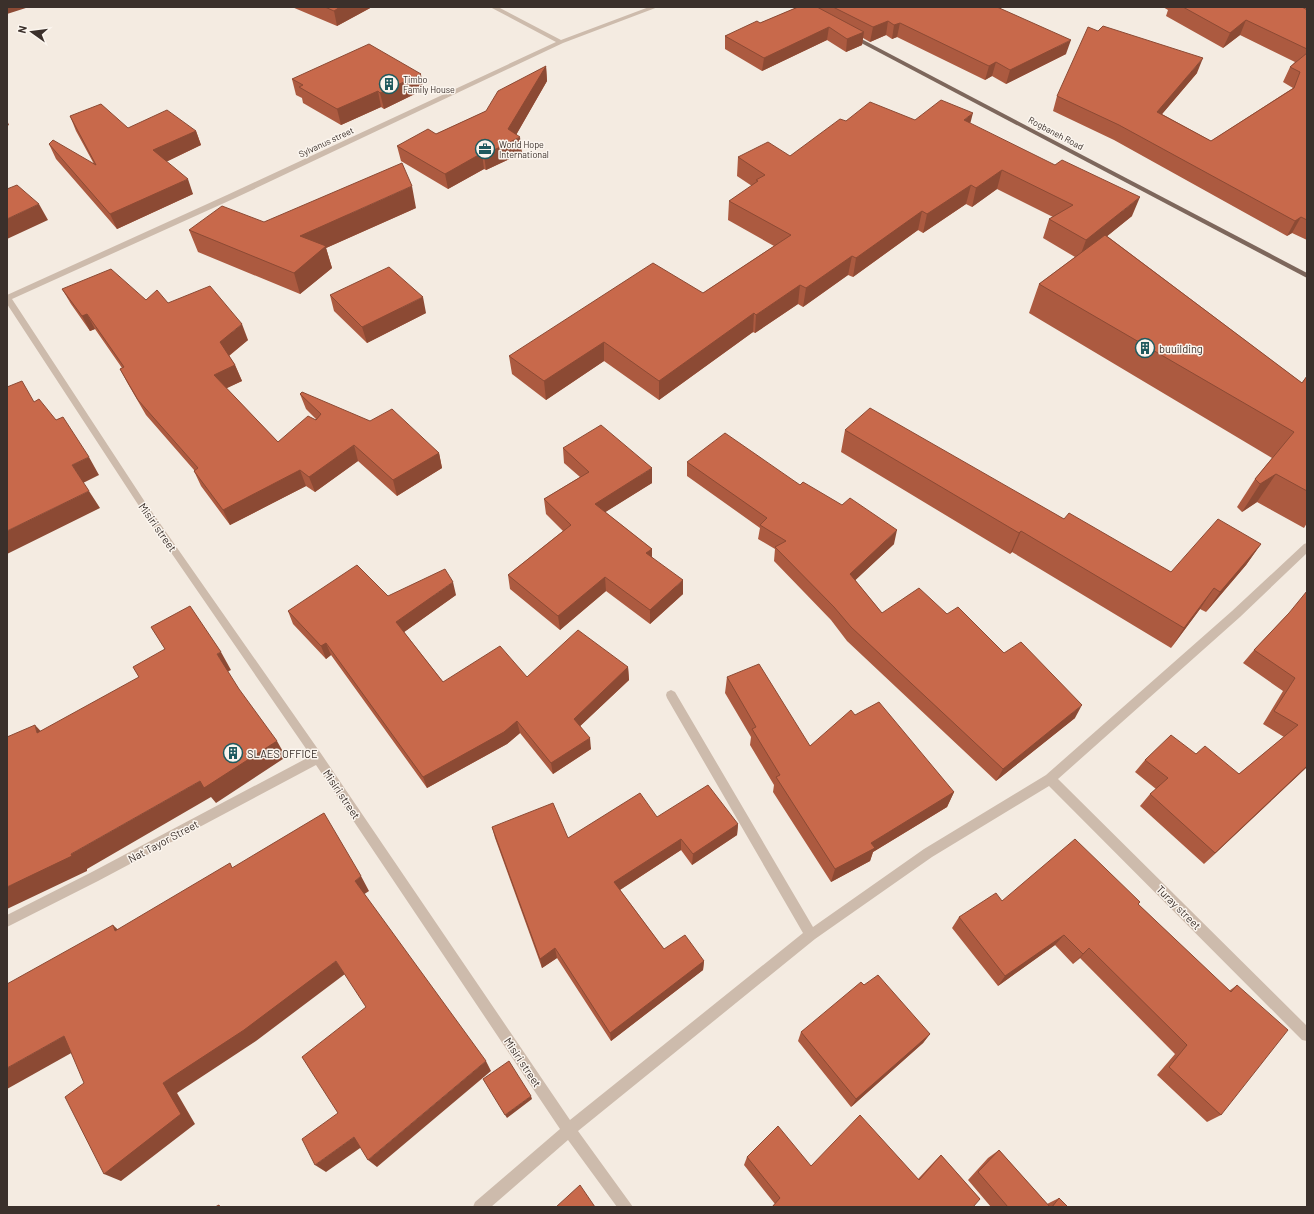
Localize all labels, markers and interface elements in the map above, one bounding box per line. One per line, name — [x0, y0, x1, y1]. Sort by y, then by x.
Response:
north arrow — [12, 12, 52, 52]
text: N — [15, 24, 29, 35]
building icon: Timbo Family House — [378, 73, 400, 95]
place label: Timbo Family House — [403, 74, 455, 95]
street label: Rogbaneh Road — [1027, 114, 1086, 152]
street label: Sylvanus street — [297, 124, 355, 160]
office icon: World Hope International — [474, 138, 496, 160]
place label: World Hope International — [499, 139, 549, 160]
building icon: buuilding — [1134, 337, 1156, 359]
place label: buuilding — [1159, 342, 1203, 355]
street label: Misiri street — [136, 500, 180, 554]
building icon: SLAES OFFICE — [222, 742, 244, 764]
place label: SLAES OFFICE — [247, 747, 318, 760]
street label: Misiri street — [321, 767, 363, 821]
street label: Nat Tayor Street — [126, 817, 200, 865]
street label: Turay street — [1154, 882, 1204, 932]
street label: Misiri street — [502, 1035, 544, 1089]

